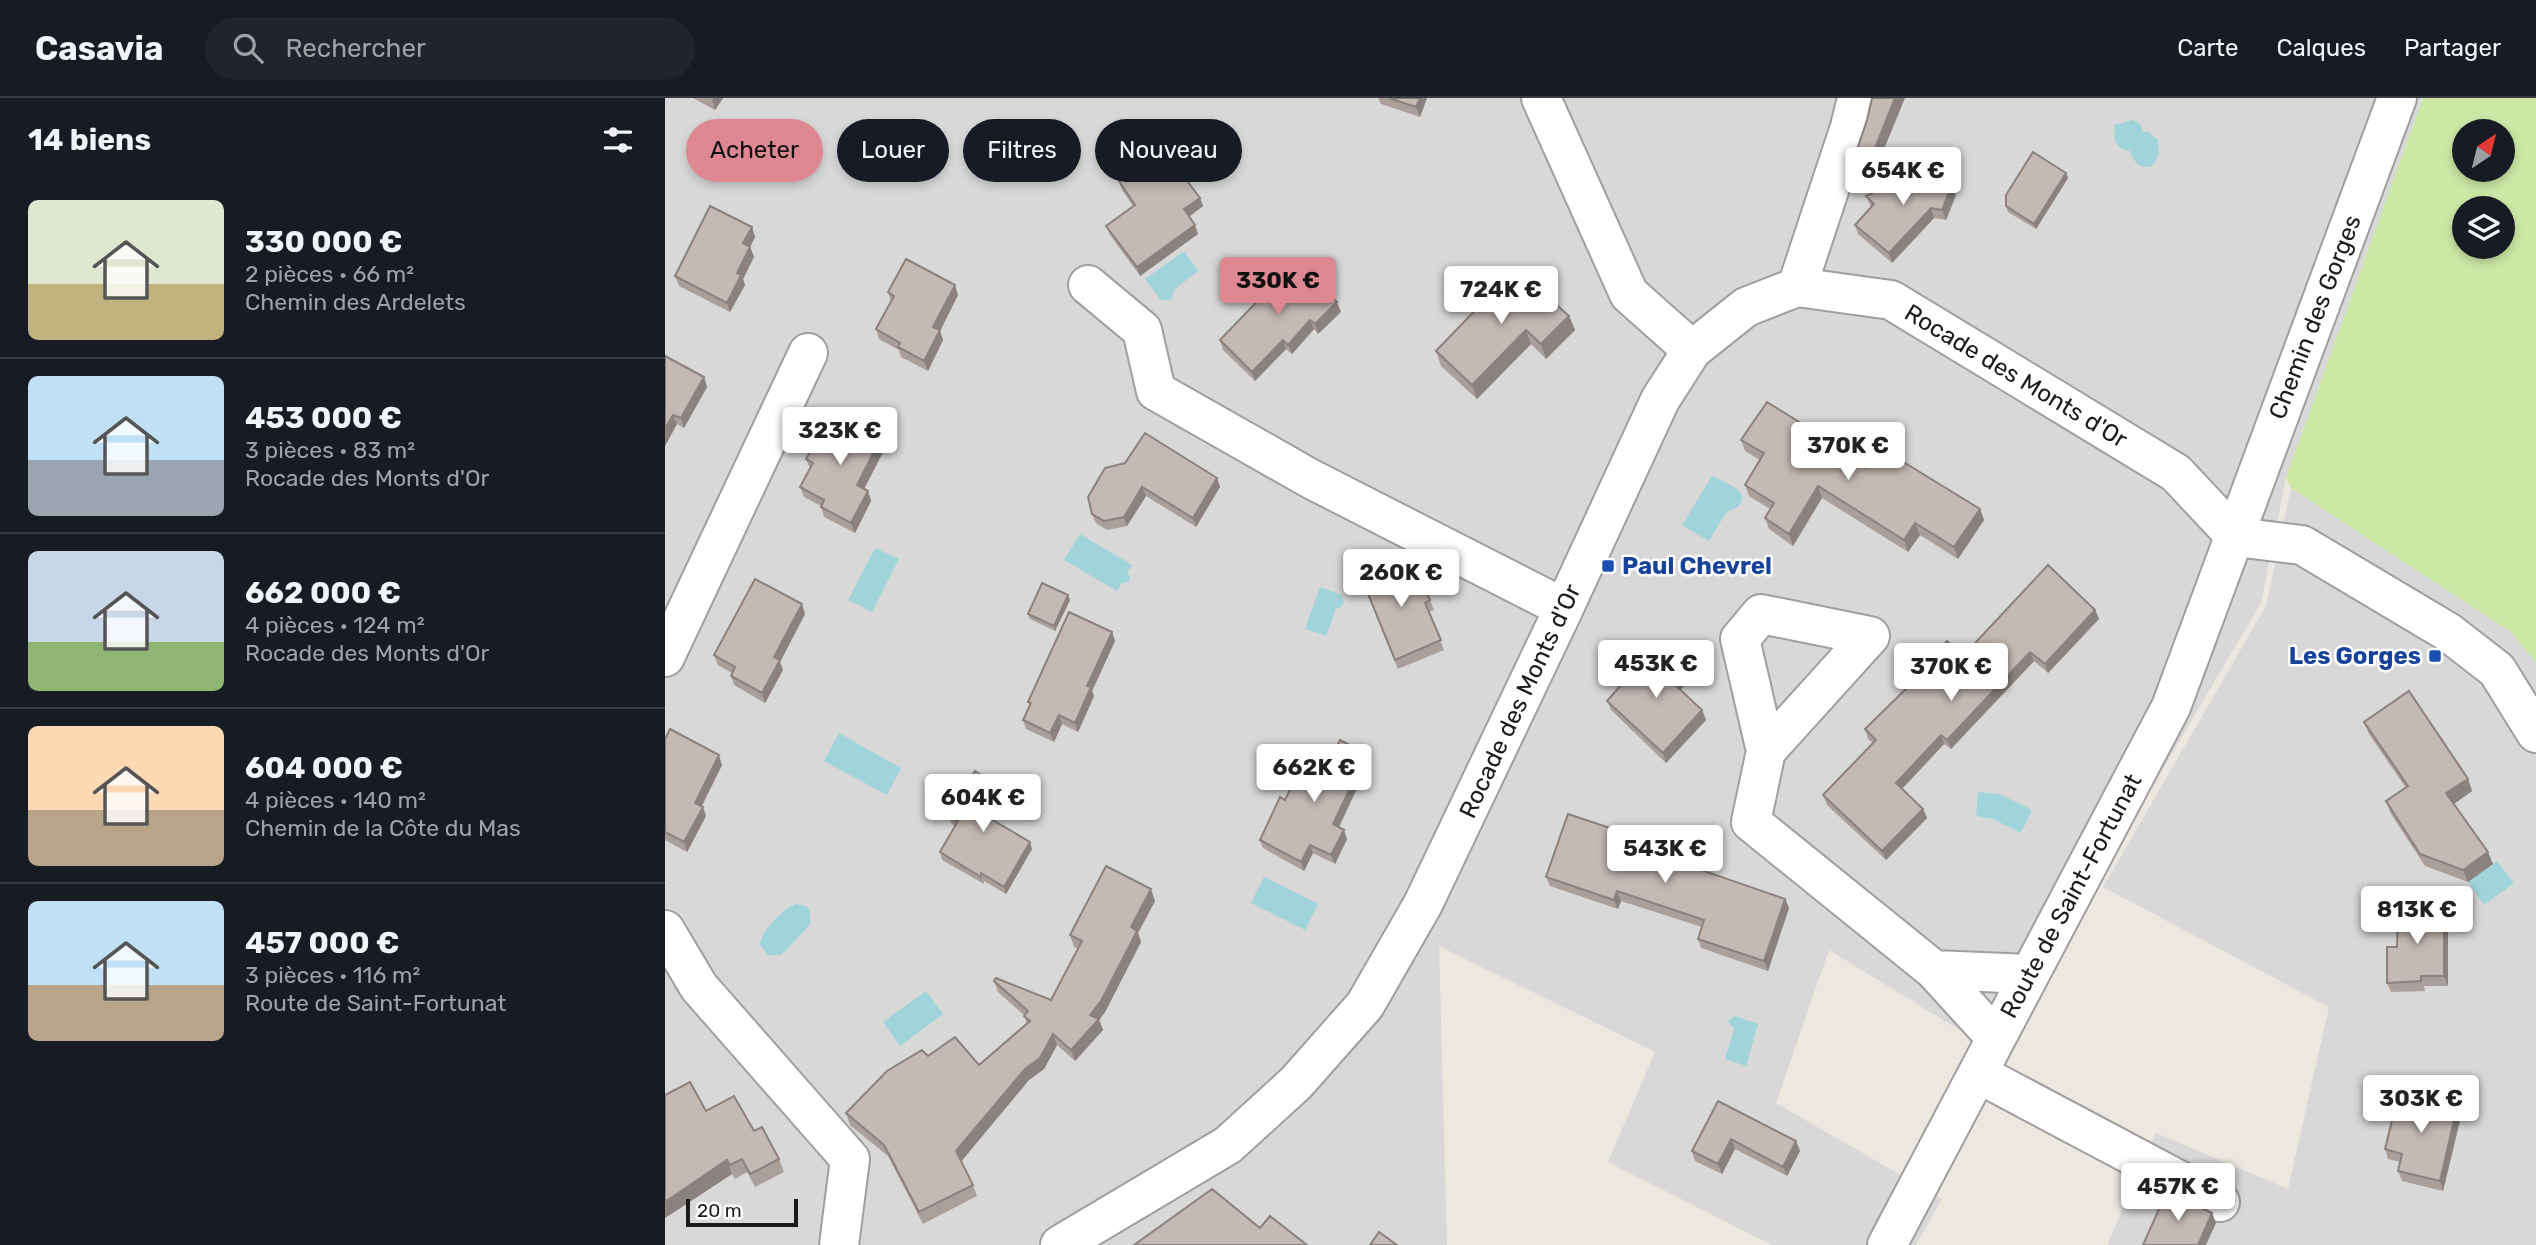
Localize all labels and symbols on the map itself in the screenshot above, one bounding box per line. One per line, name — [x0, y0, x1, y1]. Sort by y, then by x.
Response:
north arrow — [2452, 119, 2515, 182]
pin: 654K € — [1846, 148, 1960, 207]
street label: Chemin des Gorges — [2263, 211, 2367, 423]
pin: 330K € — [1221, 258, 1335, 317]
pin: 724K € — [1444, 266, 1558, 326]
street label: Rocade des Monts d'Or — [1900, 298, 2132, 454]
pin: 323K € — [783, 408, 897, 467]
pin: 370K € — [1791, 422, 1905, 482]
pin: 260K € — [1344, 550, 1458, 609]
place label: Paul Chevrel — [1622, 552, 1772, 580]
marker: Paul Chevrel — [1600, 558, 1616, 574]
street label: Rocade des Monts d'Or — [1453, 580, 1587, 822]
pin: 453K € — [1599, 640, 1713, 700]
place label: Les Gorges — [2289, 642, 2421, 670]
pin: 370K € — [1894, 644, 2008, 703]
marker: Les Gorges — [2427, 648, 2443, 664]
pin: 662K € — [1257, 744, 1371, 804]
street label: Route de Saint-Fortunat — [1995, 769, 2147, 1023]
pin: 604K € — [926, 774, 1040, 834]
pin: 543K € — [1608, 826, 1722, 885]
pin: 813K € — [2360, 886, 2474, 946]
pin: 303K € — [2364, 1076, 2478, 1135]
pin: 457K € — [2121, 1164, 2235, 1223]
scale bar — [686, 1196, 798, 1228]

